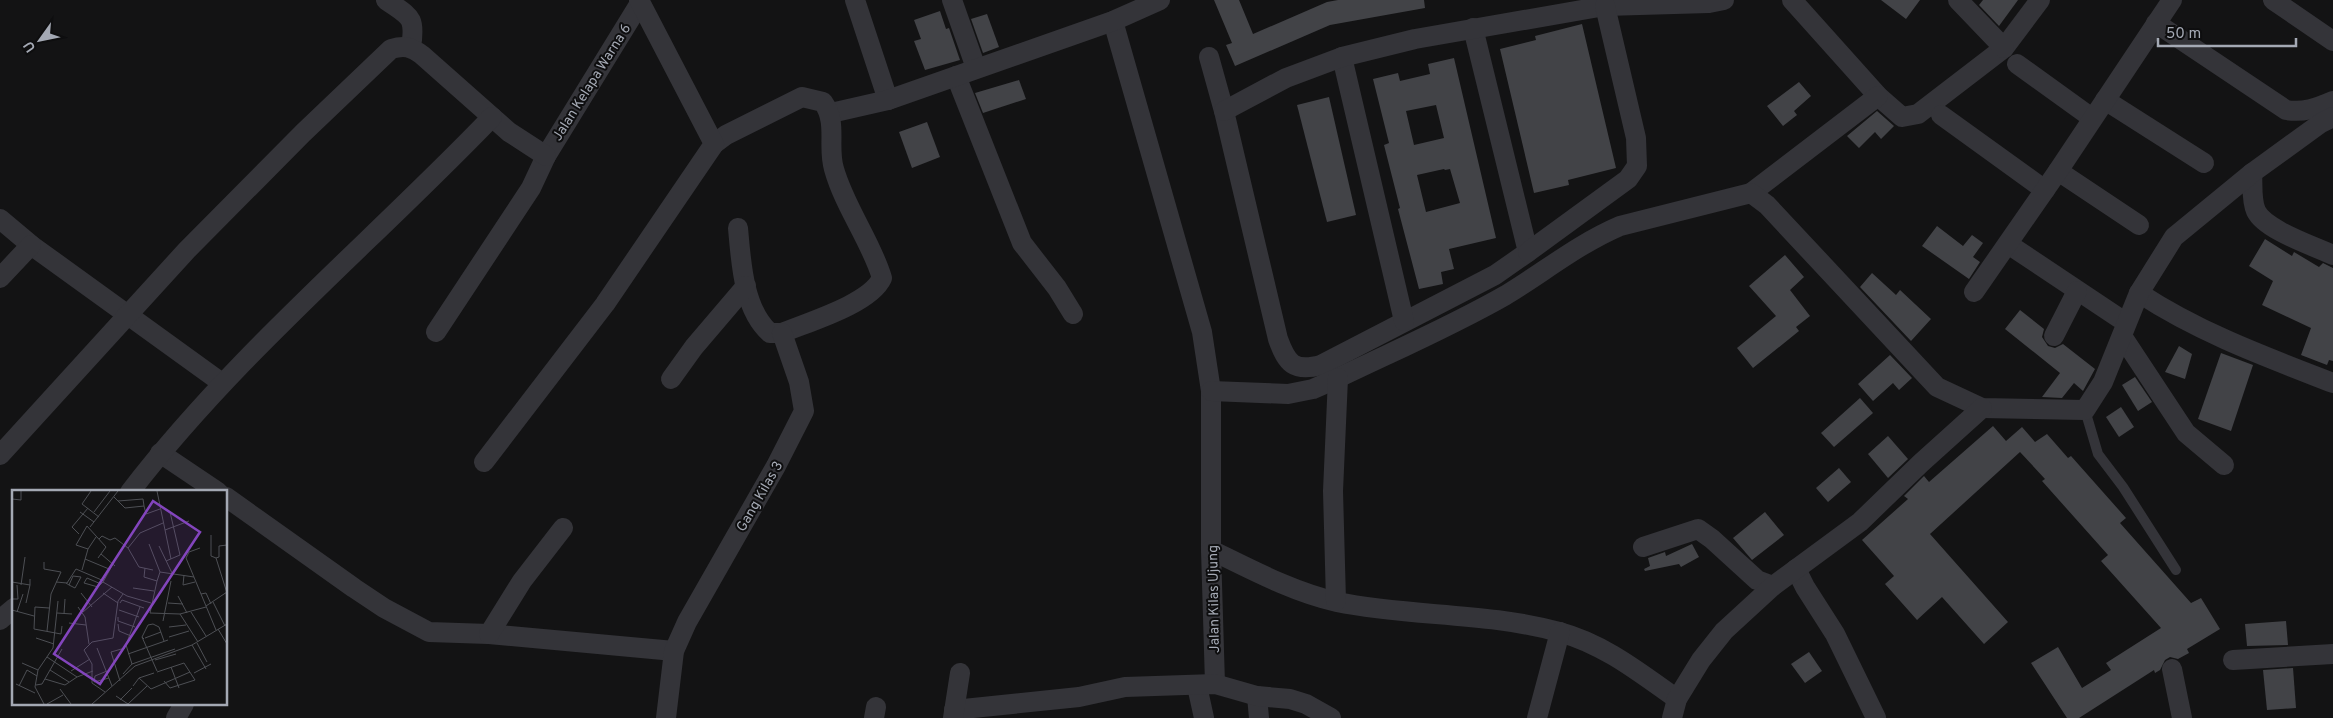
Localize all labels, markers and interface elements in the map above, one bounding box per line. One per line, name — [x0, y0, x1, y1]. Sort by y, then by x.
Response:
north arrow — [15, 15, 65, 65]
scale bar — [2158, 15, 2296, 47]
street label: Jalan Kelapa Warna 6 — [549, 21, 635, 144]
text: 50 m — [2166, 25, 2201, 44]
text: U — [21, 37, 40, 55]
street label: Gang Kilas 3 — [733, 458, 787, 535]
inset map — [12, 490, 228, 706]
street label: Jalan Kilas Ujung — [1205, 545, 1224, 653]

